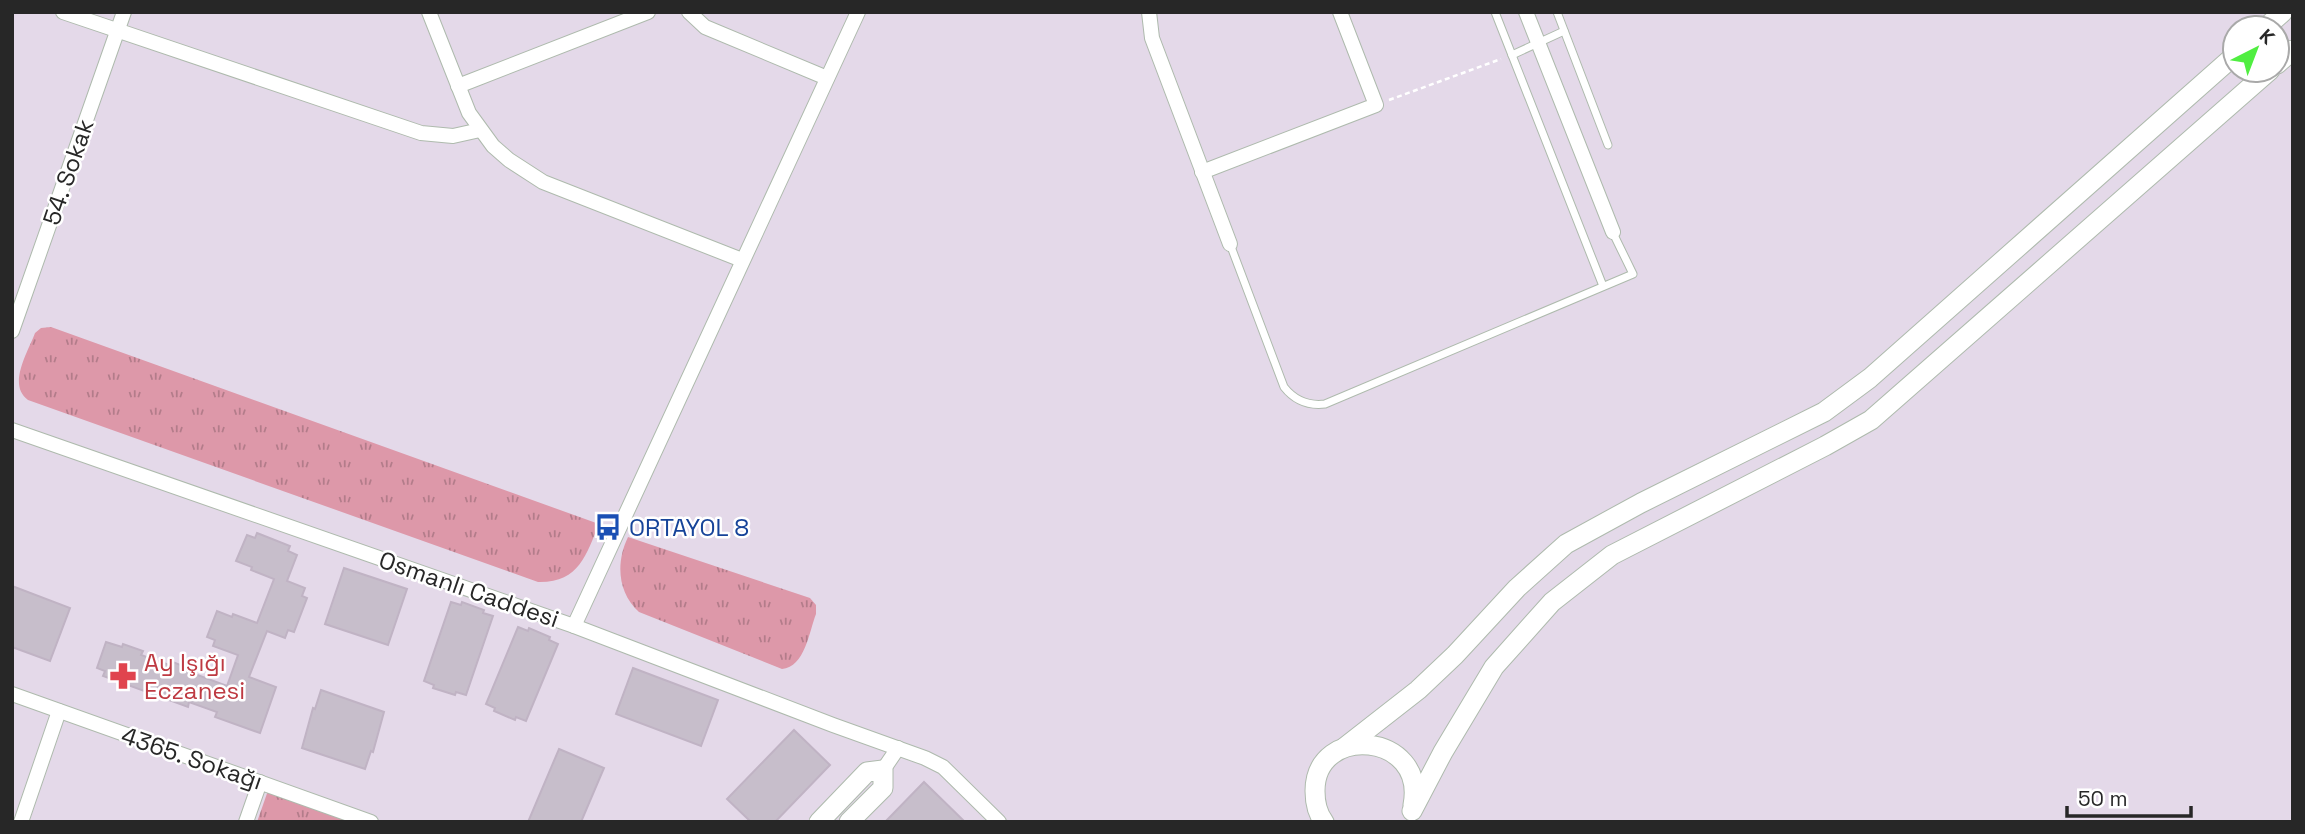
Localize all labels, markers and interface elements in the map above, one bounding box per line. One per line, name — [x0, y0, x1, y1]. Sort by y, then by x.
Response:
north arrow — [2221, 14, 2291, 84]
text: K — [2254, 23, 2280, 50]
street label: 54. Sokak — [35, 115, 101, 229]
bus stop icon: ORTAYOL 8 — [593, 512, 623, 542]
place label: ORTAYOL 8 — [629, 512, 749, 543]
street label: Osmanlı Caddesi — [375, 544, 563, 634]
place label: Ay Işığı Eczanesi — [144, 647, 245, 706]
pharmacy icon: Ay Işığı Eczanesi — [108, 661, 138, 691]
street label: 4365. Sokağı — [117, 719, 267, 797]
scale bar — [2067, 774, 2191, 818]
text: 50 m — [2078, 785, 2128, 812]

